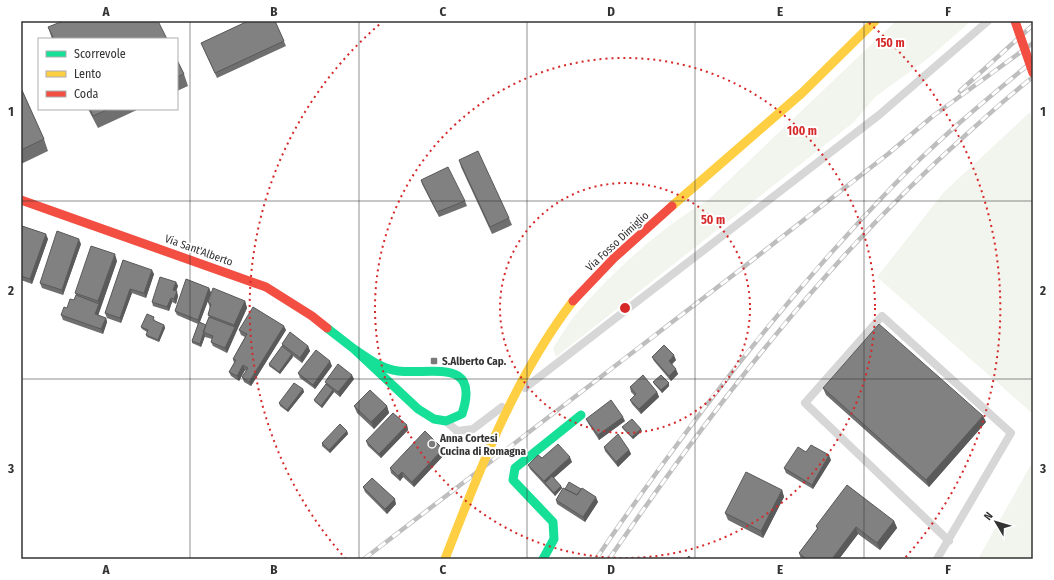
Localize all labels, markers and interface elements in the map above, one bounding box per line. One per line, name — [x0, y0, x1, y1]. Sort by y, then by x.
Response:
text: A — [101, 4, 110, 19]
text: B — [270, 4, 278, 19]
text: C — [440, 4, 447, 19]
text: D — [607, 4, 615, 19]
text: E — [777, 4, 783, 19]
text: F — [945, 4, 951, 19]
text: 150 m — [875, 36, 905, 50]
legend — [38, 38, 178, 110]
text: Scorrevole — [74, 47, 126, 61]
text: Lento — [74, 67, 101, 81]
text: Coda — [74, 87, 99, 101]
text: 1 — [8, 104, 14, 119]
text: 1 — [1040, 104, 1046, 119]
text: 100 m — [787, 124, 817, 138]
street label: Via Fosso Dimiglio — [583, 209, 652, 274]
text: 50 m — [701, 213, 725, 227]
street label: Via Sant'Alberto — [163, 232, 235, 269]
text: 2 — [7, 283, 14, 298]
text: 2 — [1039, 283, 1046, 298]
centre of rings — [618, 301, 632, 315]
place label: S.Alberto Cap. — [442, 355, 507, 368]
marker: S.Alberto Cap. — [429, 356, 439, 366]
place label: Anna Cortesi Cucina di Romagna — [439, 432, 526, 458]
marker: Anna Cortesi Cucina di Romagna — [427, 439, 437, 449]
text: 3 — [7, 461, 14, 476]
text: 3 — [1039, 461, 1046, 476]
north arrow — [976, 502, 1016, 542]
text: N — [981, 510, 996, 523]
text: A — [101, 562, 110, 577]
text: B — [270, 562, 278, 577]
text: C — [440, 562, 447, 577]
text: D — [607, 562, 615, 577]
text: E — [777, 562, 783, 577]
text: F — [945, 562, 951, 577]

